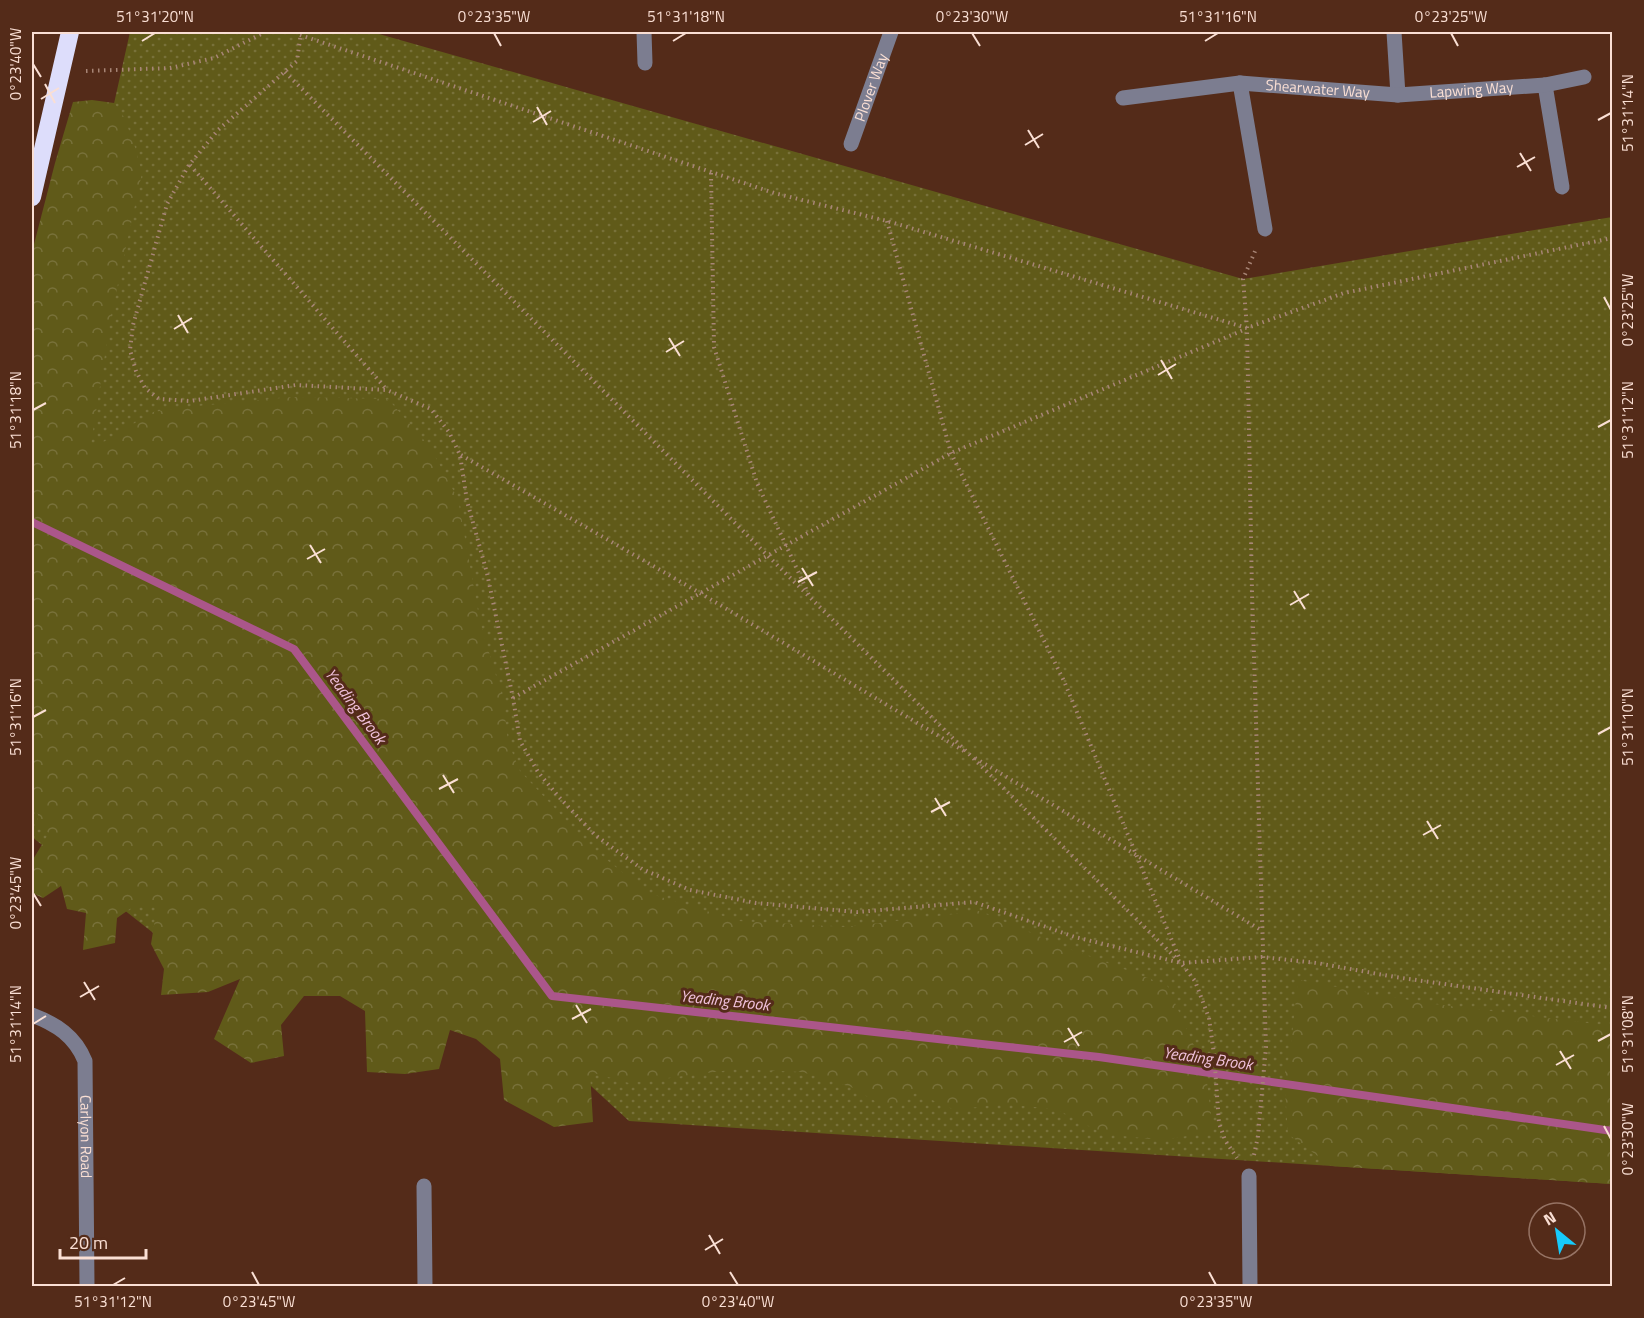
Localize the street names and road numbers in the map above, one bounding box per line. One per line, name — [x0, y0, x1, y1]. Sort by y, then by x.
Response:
street label: Plover Way — [848, 50, 894, 125]
street label: Shearwater Way — [1265, 73, 1371, 104]
street label: Lapwing Way — [1429, 75, 1514, 104]
street label: Carlyon Road — [74, 1095, 98, 1178]

